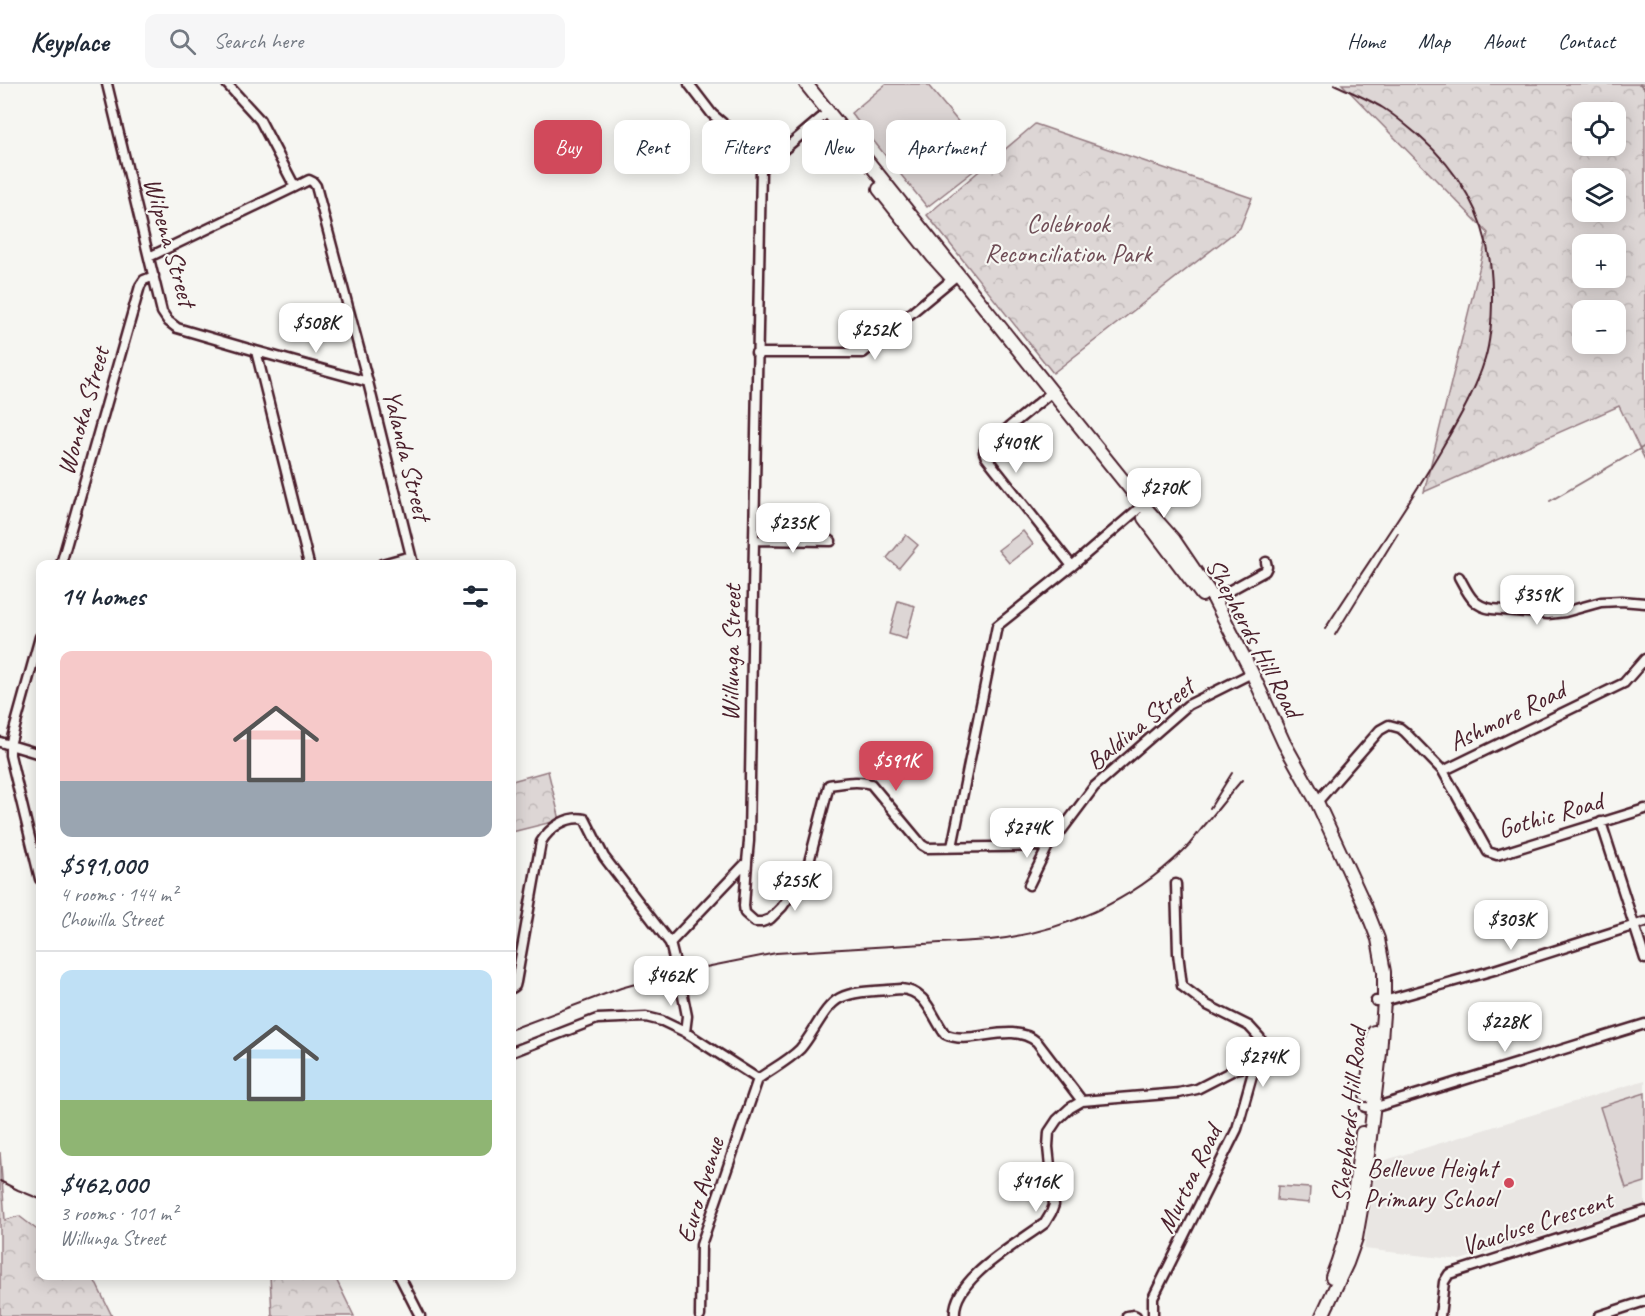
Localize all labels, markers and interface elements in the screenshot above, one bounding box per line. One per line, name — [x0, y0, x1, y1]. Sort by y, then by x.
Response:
search box — [145, 14, 565, 68]
text: Keyplace — [30, 24, 109, 59]
icon: search — [166, 25, 199, 58]
text: Search here — [214, 27, 303, 55]
text: Home — [1347, 28, 1385, 54]
text: Map — [1418, 28, 1450, 54]
text: About — [1483, 28, 1525, 54]
text: Contact — [1558, 28, 1615, 54]
map controls — [1572, 102, 1626, 354]
button: locate — [1572, 102, 1626, 156]
chip: Buy — [534, 120, 602, 174]
chip: Rent — [614, 120, 690, 174]
chip: Filters — [702, 120, 790, 174]
chip: New — [802, 120, 874, 174]
chip: Apartment — [886, 120, 1006, 174]
button: layers — [1572, 168, 1626, 222]
street label: Wilpena Street — [136, 174, 205, 313]
park label: Colebrook Reconciliation Park — [984, 207, 1153, 270]
button: + — [1572, 234, 1626, 288]
button: − — [1572, 300, 1626, 354]
pin: $508K — [274, 303, 358, 354]
text: $508K — [293, 310, 339, 335]
pin: $252K — [833, 310, 917, 361]
text: $252K — [852, 317, 898, 342]
street label: Wonoka Street — [49, 341, 118, 479]
street label: Yalanda Street — [375, 386, 440, 527]
pin: $409K — [974, 423, 1058, 474]
text: $409K — [993, 430, 1039, 455]
pin: $270K — [1122, 468, 1206, 519]
text: $270K — [1141, 475, 1187, 500]
pin: $235K — [751, 503, 835, 554]
text: $235K — [770, 510, 816, 535]
street label: Shepherds Hill Road — [1198, 553, 1312, 727]
pin: $359K — [1495, 575, 1579, 626]
text: 14 homes — [60, 580, 145, 613]
icon: filters — [459, 580, 492, 613]
street label: Willunga Street — [713, 582, 749, 722]
text: $359K — [1514, 582, 1560, 607]
street label: Baldina Street — [1079, 668, 1203, 778]
street label: Ashmore Road — [1443, 672, 1574, 758]
icon: home — [222, 690, 330, 798]
pin: $591K — [854, 741, 938, 792]
text: $591K — [873, 748, 919, 773]
street label: Gothic Road — [1494, 783, 1610, 846]
pin: $274K — [985, 808, 1069, 859]
text: $274K — [1004, 815, 1050, 840]
text: $591,000 — [60, 849, 146, 882]
pin: $255K — [753, 861, 837, 912]
text: $255K — [772, 868, 818, 893]
text: 4 rooms · 144 m² — [60, 882, 177, 907]
pin: $303K — [1469, 900, 1553, 951]
text: Chowilla Street — [60, 907, 163, 932]
text: $303K — [1488, 907, 1534, 932]
pin: $462K — [629, 956, 713, 1007]
text: $462K — [648, 963, 694, 988]
pin: $228K — [1463, 1002, 1547, 1053]
icon: home — [222, 1009, 330, 1117]
text: $228K — [1482, 1009, 1528, 1034]
street label: Shepherds Hill Road — [1323, 1022, 1375, 1204]
pin: $274K — [1221, 1037, 1305, 1088]
text: $274K — [1240, 1044, 1286, 1069]
street label: Murtoa Road — [1149, 1116, 1231, 1238]
street label: Euro Avenue — [668, 1132, 732, 1247]
place label: Bellevue Height Primary School — [1363, 1152, 1502, 1215]
pin: $416K — [994, 1162, 1078, 1213]
text: $462,000 — [60, 1168, 148, 1201]
text: $416K — [1013, 1169, 1059, 1194]
marker: Bellevue Height Primary School — [1502, 1176, 1516, 1190]
street label: Vaucluse Crescent — [1457, 1182, 1619, 1263]
text: 3 rooms · 101 m² — [60, 1201, 177, 1226]
text: Willunga Street — [60, 1226, 165, 1251]

